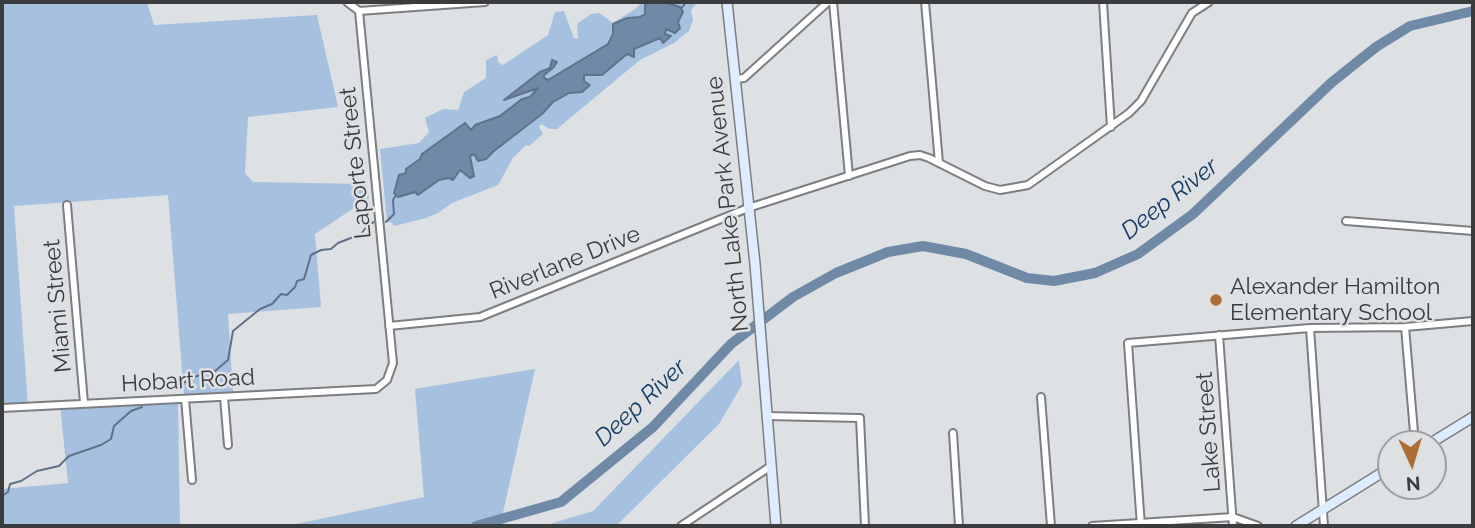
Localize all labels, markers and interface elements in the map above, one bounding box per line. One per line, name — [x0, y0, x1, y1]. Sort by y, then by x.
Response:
street label: North Lake Park Avenue — [701, 75, 755, 333]
street label: Laporte Street — [334, 86, 378, 240]
water label: Deep River — [1116, 152, 1224, 246]
street label: Riverlane Drive — [486, 220, 644, 306]
street label: Miami Street — [38, 238, 78, 374]
place label: Alexander Hamilton Elementary School — [1230, 273, 1440, 327]
marker: Alexander Hamilton Elementary School — [1208, 292, 1224, 308]
water label: Deep River — [589, 353, 693, 453]
street label: Hobart Road — [120, 364, 256, 398]
street label: Lake Street — [1191, 371, 1227, 493]
north arrow — [1377, 430, 1447, 500]
text: N — [1405, 472, 1421, 495]

